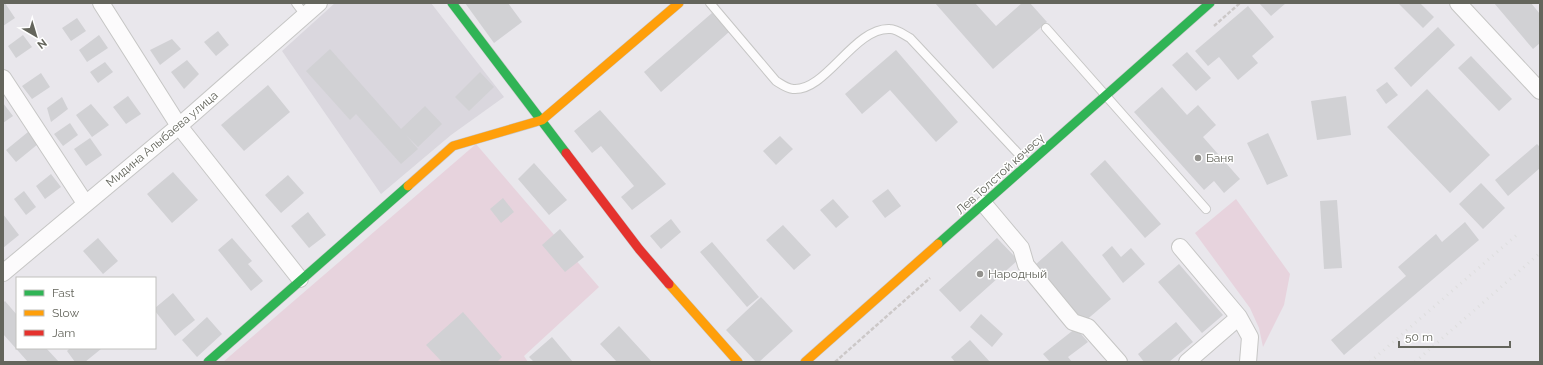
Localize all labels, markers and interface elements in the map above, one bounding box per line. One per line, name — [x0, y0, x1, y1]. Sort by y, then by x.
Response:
north arrow — [16, 16, 56, 56]
text: N — [35, 36, 49, 51]
street label: Мидина Алыбаева улица — [103, 88, 221, 190]
street label: Лев Толстой көчөсү — [953, 130, 1047, 217]
place label: Баня — [1206, 151, 1234, 165]
marker: Баня — [1193, 153, 1203, 163]
place label: Народный — [988, 267, 1047, 281]
marker: Народный — [975, 269, 985, 279]
legend — [16, 277, 156, 349]
text: Fast — [52, 286, 75, 300]
text: Slow — [52, 306, 79, 320]
scale bar — [1399, 323, 1510, 349]
text: Jam — [52, 326, 75, 340]
text: 50 m — [1405, 330, 1433, 344]

